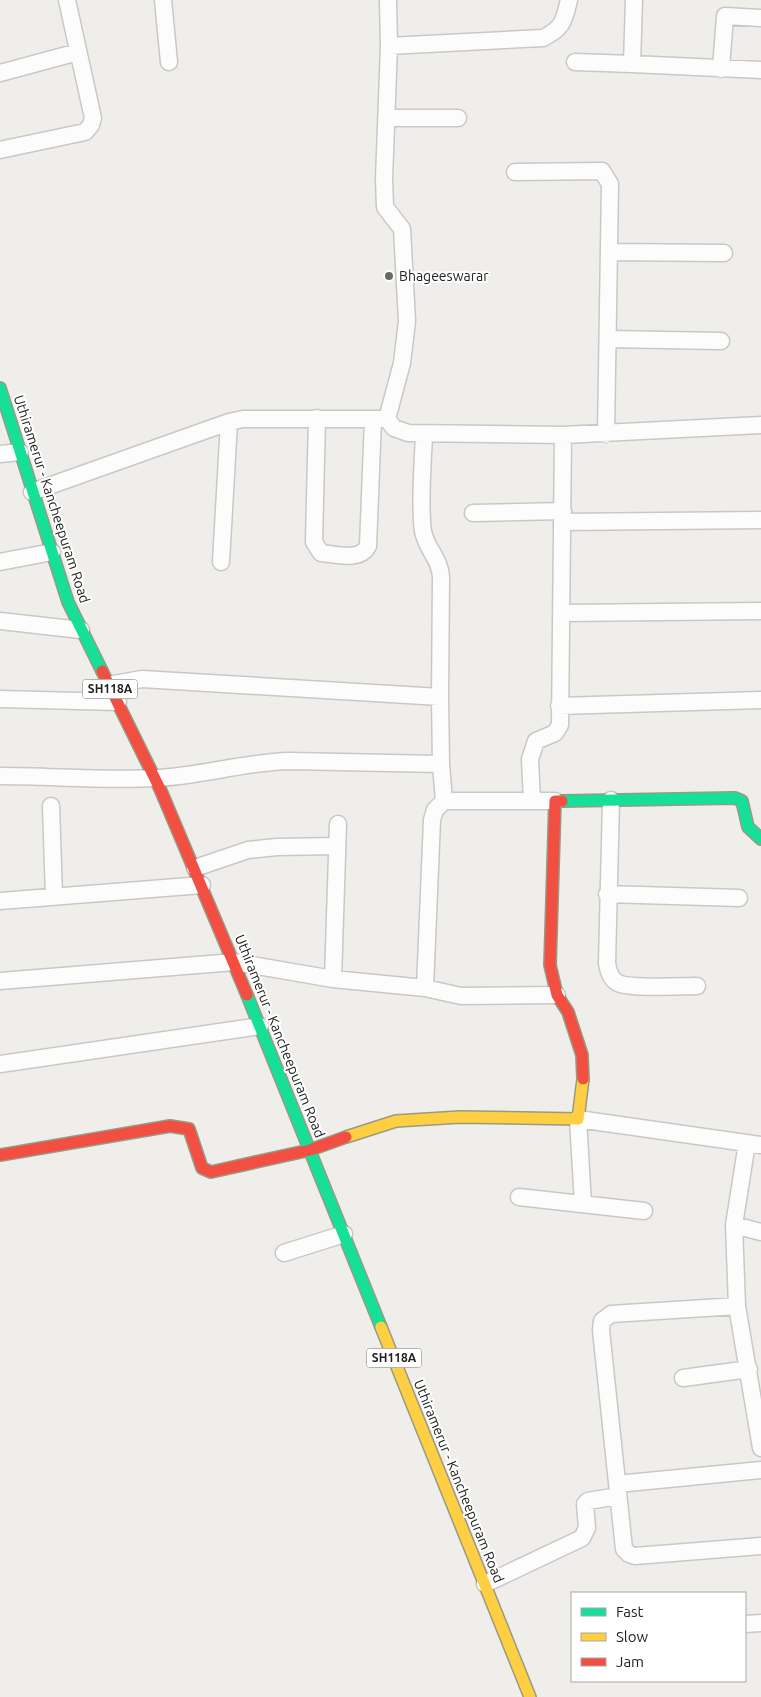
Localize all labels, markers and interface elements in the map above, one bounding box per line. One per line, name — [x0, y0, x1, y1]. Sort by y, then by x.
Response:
place label: Bhageeswarar — [399, 268, 489, 284]
marker: Bhageeswarar — [383, 270, 395, 282]
street label: Uthiramerur - Kancheepuram Road — [11, 393, 93, 605]
road number: SH118A — [82, 680, 138, 699]
street label: Uthiramerur - Kancheepuram Road — [232, 932, 328, 1140]
road number: SH118A — [366, 1349, 422, 1368]
street label: Uthiramerur - Kancheepuram Road — [411, 1377, 507, 1585]
legend — [571, 1592, 746, 1682]
text: Fast — [616, 1603, 644, 1620]
text: Slow — [616, 1628, 649, 1645]
text: Jam — [616, 1653, 644, 1670]

